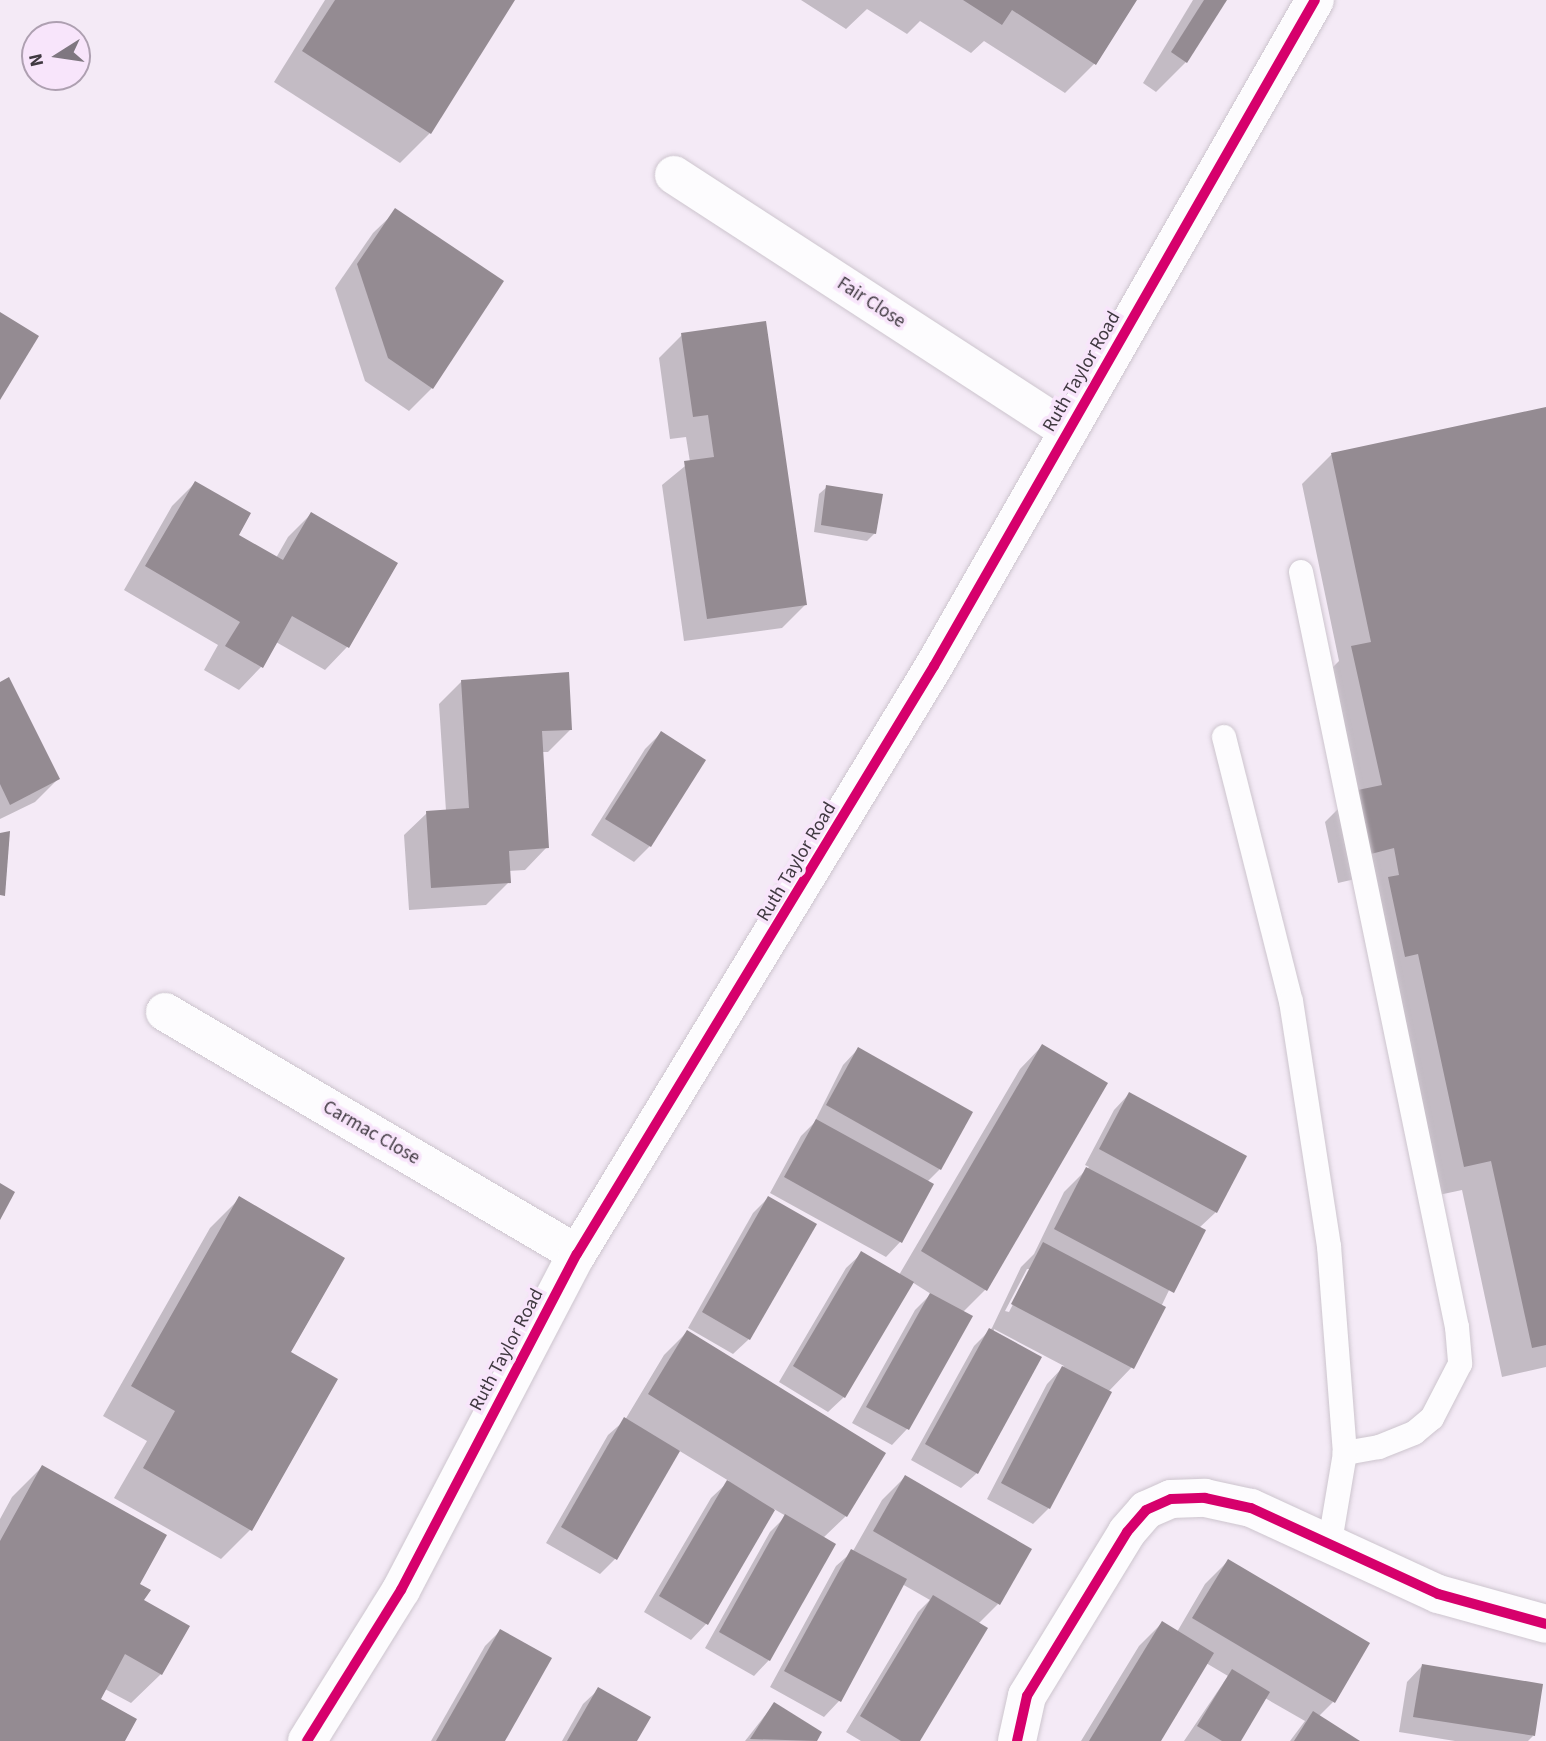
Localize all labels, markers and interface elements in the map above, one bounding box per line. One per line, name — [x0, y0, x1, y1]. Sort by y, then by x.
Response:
north arrow — [21, 21, 91, 91]
text: N — [22, 51, 51, 69]
street label: Fair Close — [833, 273, 909, 333]
street label: Ruth Taylor Road — [1038, 308, 1126, 436]
street label: Ruth Taylor Road — [752, 798, 842, 926]
street label: Carmac Close — [318, 1096, 424, 1170]
street label: Ruth Taylor Road — [465, 1285, 549, 1415]

